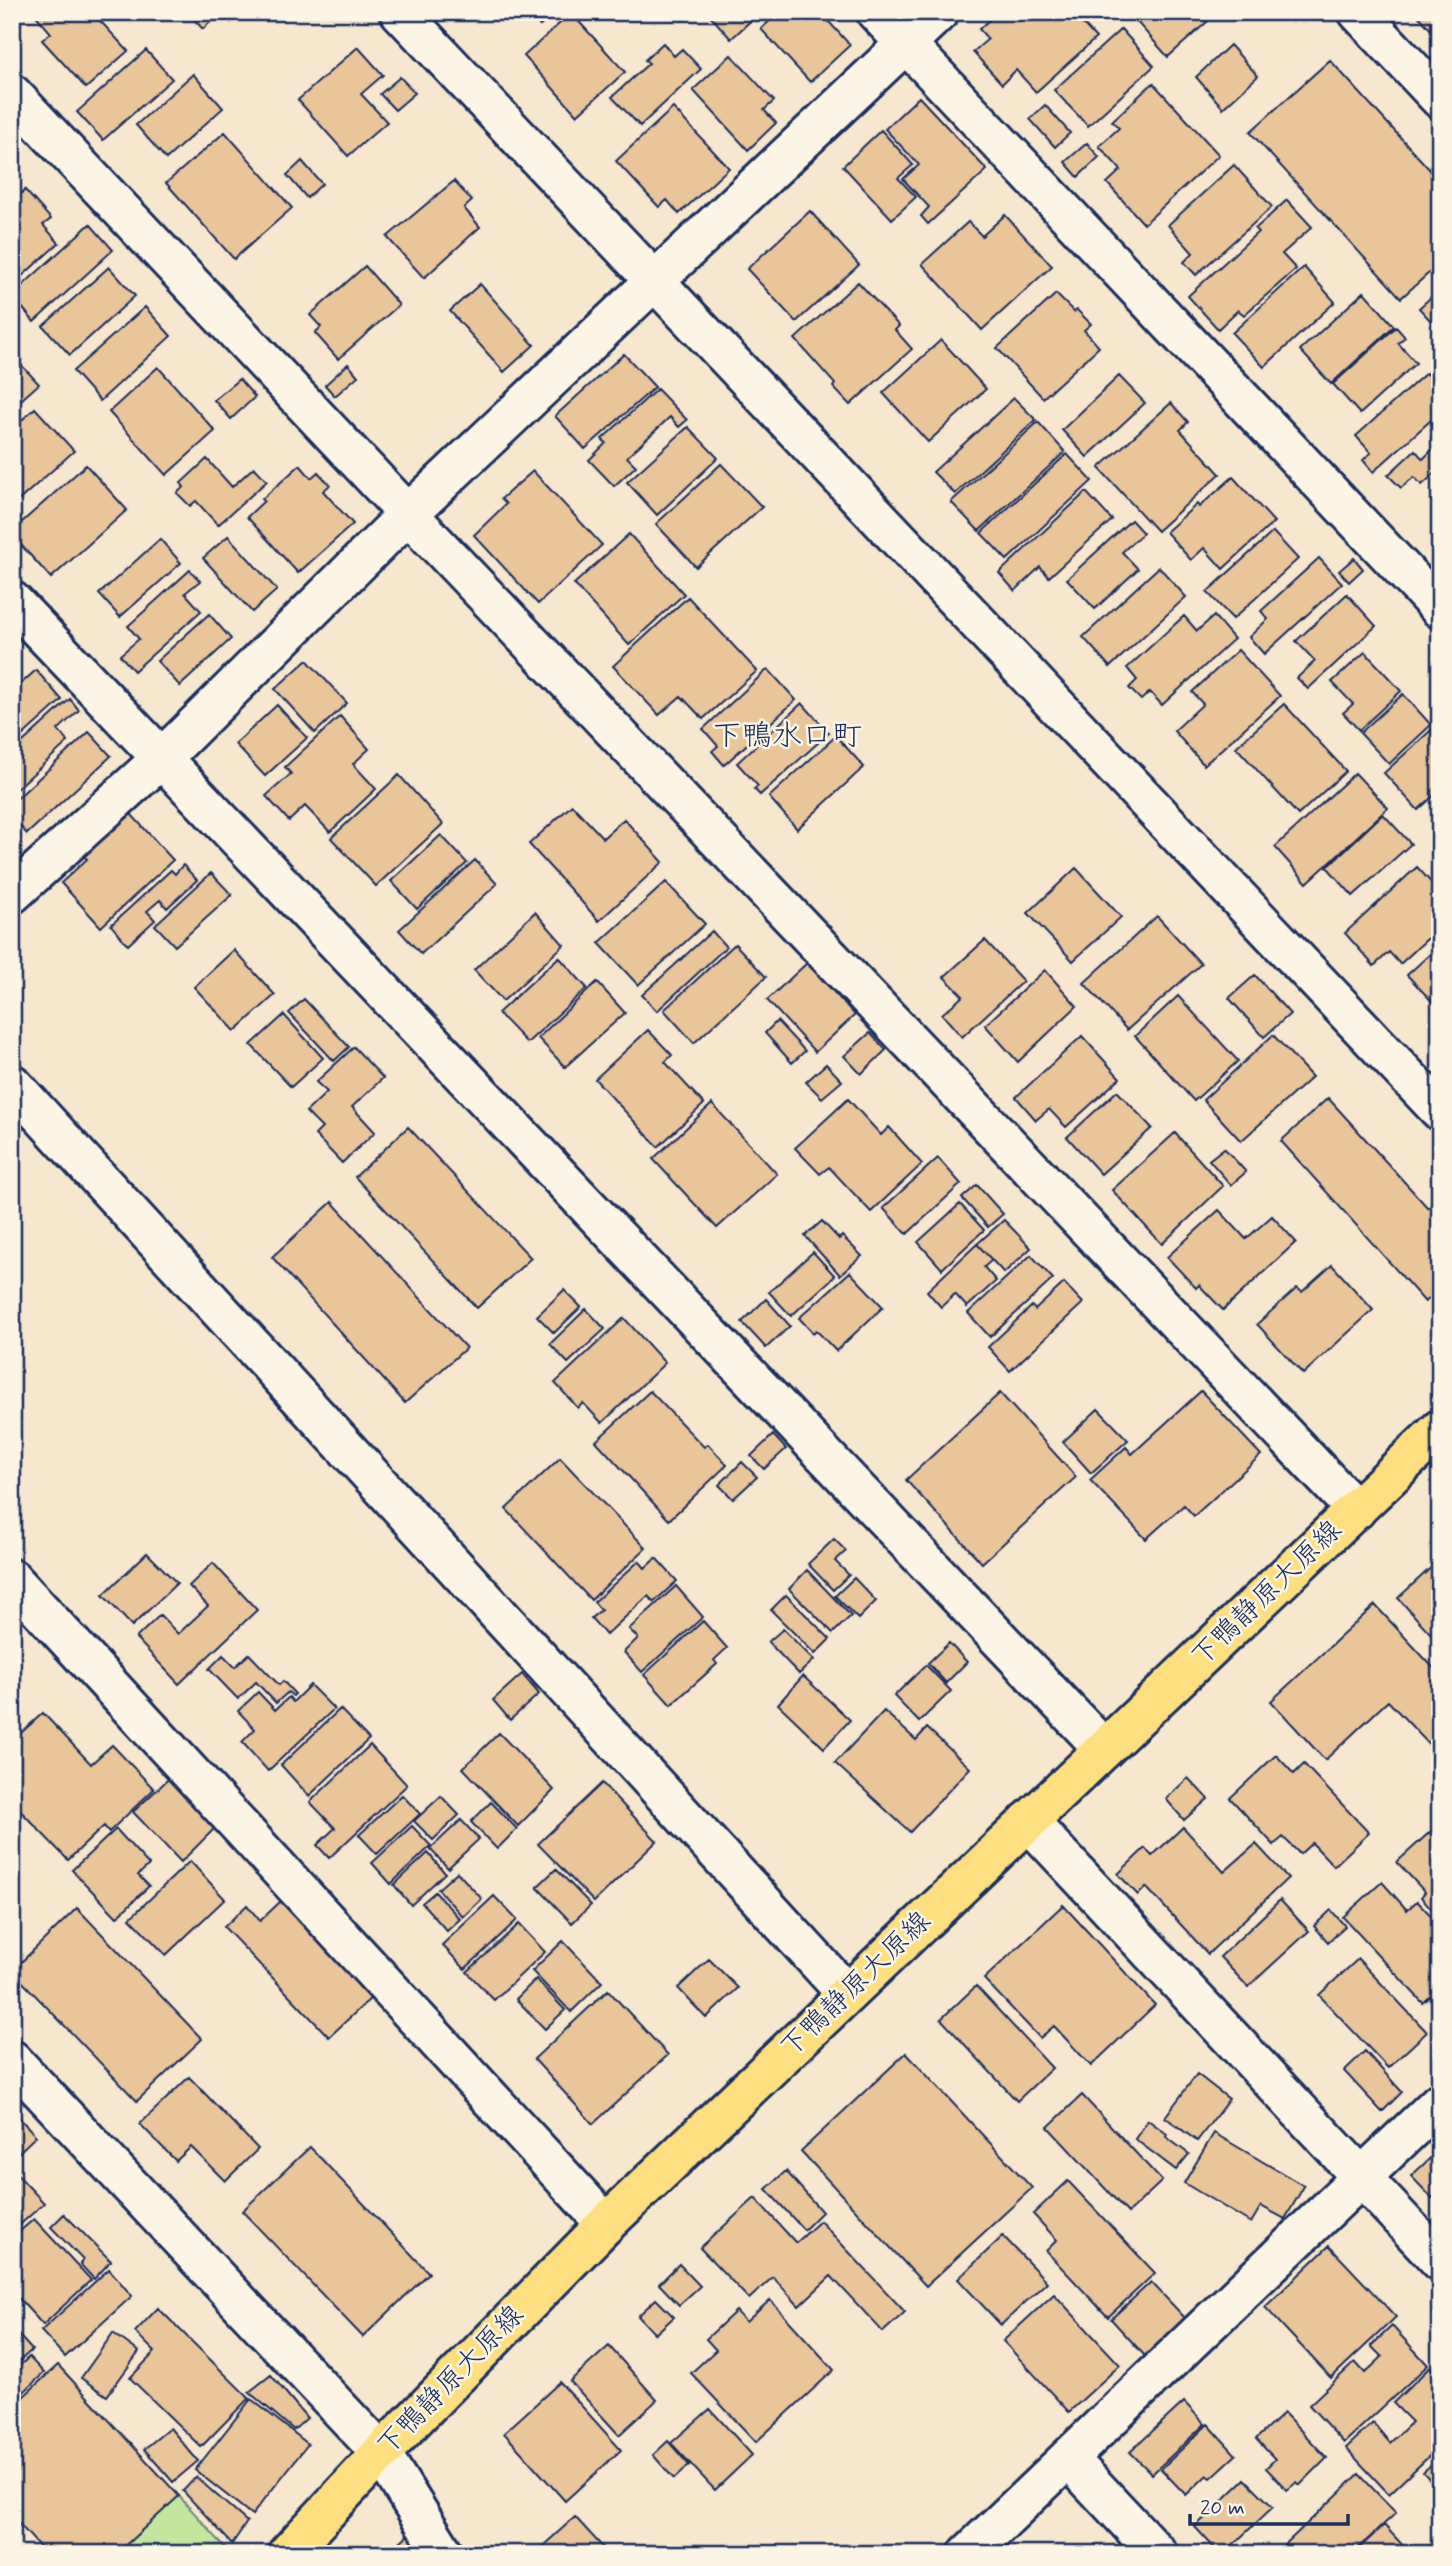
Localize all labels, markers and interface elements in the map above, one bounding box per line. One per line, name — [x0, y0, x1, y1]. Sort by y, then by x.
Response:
district label: 下鴨水口町 — [712, 717, 862, 756]
street label: 下鴨静原大原線 — [1184, 1513, 1350, 1675]
street label: 下鴨静原大原線 — [773, 1904, 939, 2066]
street label: 下鴨静原大原線 — [370, 2298, 532, 2464]
scale bar — [1190, 2482, 1347, 2526]
text: 20 m — [1200, 2494, 1245, 2522]

